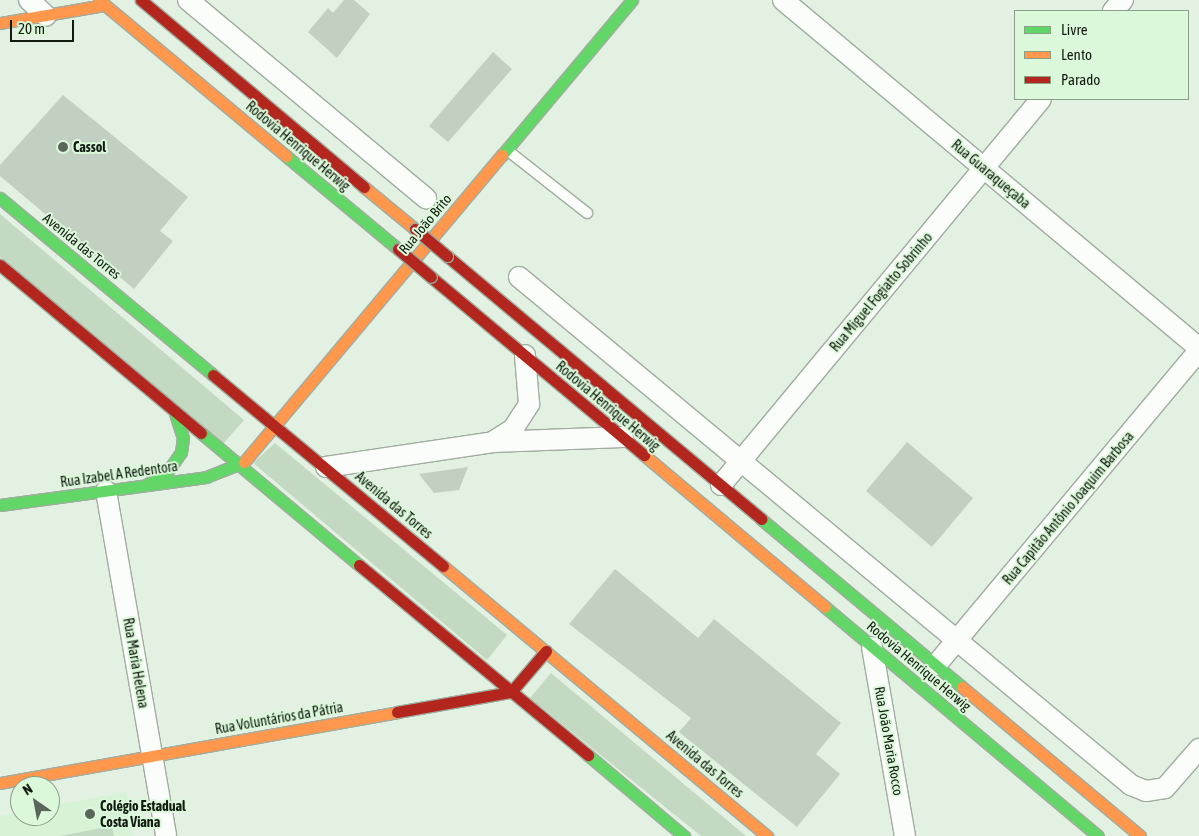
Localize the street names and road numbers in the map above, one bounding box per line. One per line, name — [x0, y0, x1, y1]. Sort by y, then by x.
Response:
street label: Rodovia Henrique Herwig — [243, 98, 353, 194]
street label: Rua Guaraqueçaba — [948, 136, 1034, 212]
street label: Rua João Brito — [395, 191, 455, 257]
street label: Avenida das Torres — [40, 209, 124, 283]
street label: Rua Miguel Fogiatto Sobrinho — [826, 229, 936, 355]
street label: Rodovia Henrique Herwig — [553, 358, 663, 454]
street label: Rua Capitão Antônio Joaquim Barbosa — [999, 428, 1137, 588]
street label: Rua Izabel A Redentora — [59, 457, 179, 491]
street label: Avenida das Torres — [352, 468, 436, 542]
street label: Rua Maria Helena — [120, 616, 152, 710]
street label: Rodovia Henrique Herwig — [864, 618, 974, 714]
street label: Rua João Maria Rocco — [871, 685, 907, 797]
street label: Rua Voluntários da Pátria — [214, 698, 344, 738]
street label: Avenida das Torres — [663, 727, 747, 801]

